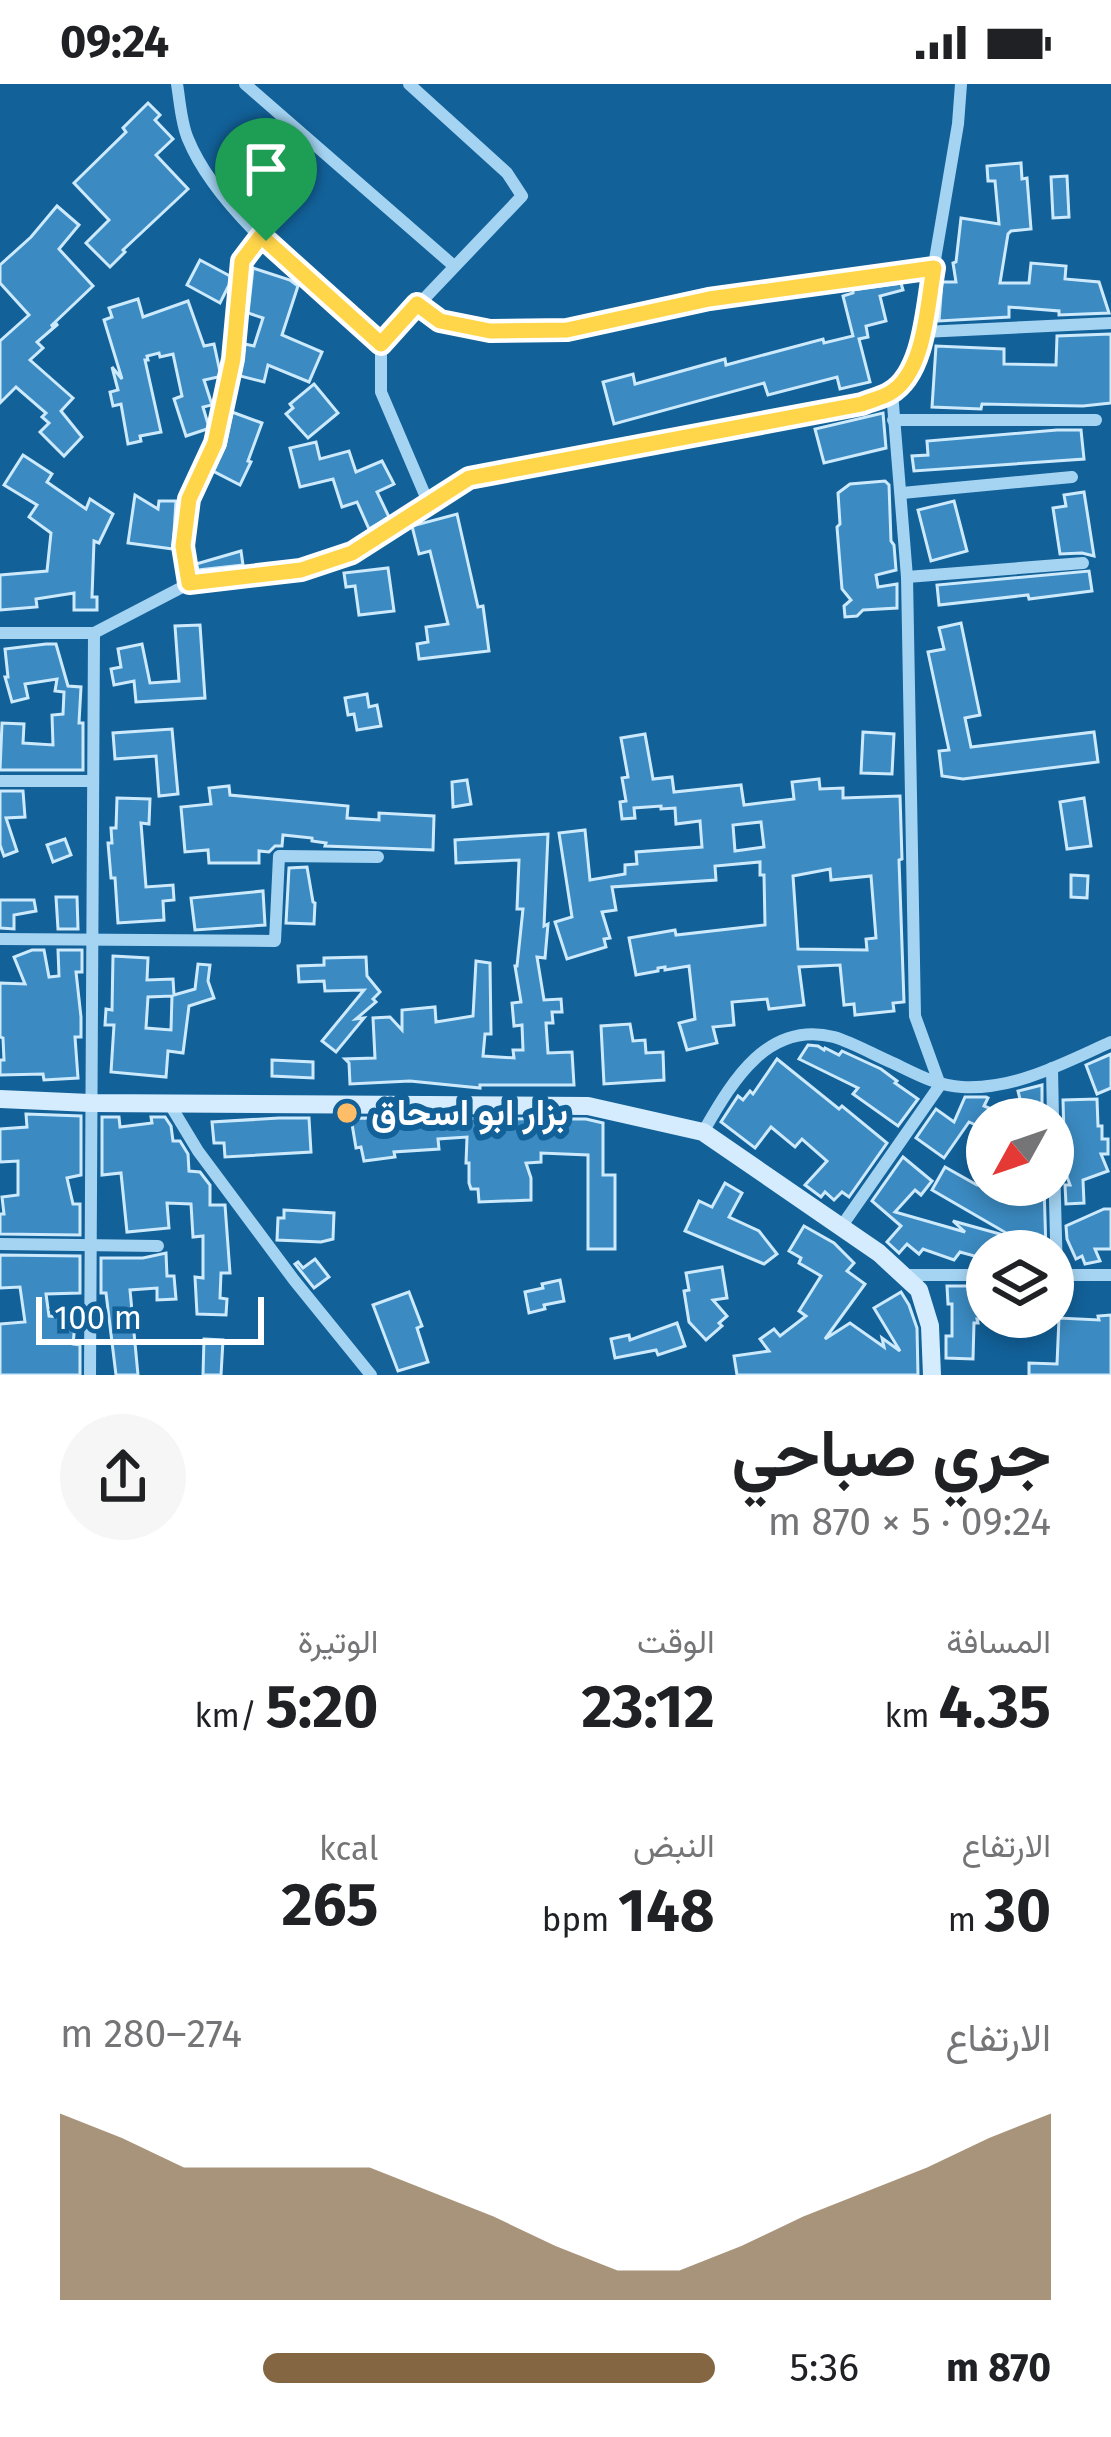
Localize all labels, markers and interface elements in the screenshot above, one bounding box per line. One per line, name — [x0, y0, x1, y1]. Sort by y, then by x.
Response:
text: 09:24 — [60, 15, 169, 69]
pin — [215, 118, 317, 241]
icon: arrive — [233, 136, 299, 202]
place label: بزار ابو اسحاق — [371, 1091, 568, 1135]
north arrow — [966, 1098, 1074, 1206]
map controls — [966, 1098, 1074, 1338]
marker: بزار ابو اسحاق — [334, 1100, 360, 1126]
button: layers — [966, 1230, 1074, 1338]
scale bar — [36, 1291, 264, 1344]
text: 100 m — [54, 1298, 142, 1338]
button: share — [60, 1414, 186, 1540]
text: جري صباحي — [731, 1414, 1051, 1493]
text: 09:24 · 5 × 870 m — [768, 1499, 1051, 1545]
text: الوتيرة — [298, 1622, 378, 1662]
text: الوقت — [637, 1622, 715, 1662]
text: المسافة — [946, 1622, 1051, 1662]
text: 5:20 — [266, 1671, 378, 1743]
text: 23:12 — [582, 1671, 715, 1743]
text: 4.35 — [938, 1671, 1051, 1743]
text: /km — [195, 1696, 266, 1736]
text: km — [884, 1696, 938, 1736]
text: النبض — [633, 1826, 715, 1866]
text: الارتفاع — [961, 1826, 1051, 1866]
text: kcal — [319, 1829, 378, 1869]
text: 265 — [282, 1869, 378, 1941]
text: 148 — [618, 1875, 715, 1947]
text: 30 — [985, 1875, 1051, 1947]
text: bpm — [542, 1900, 618, 1940]
text: m — [948, 1900, 985, 1940]
text: 274–280 m — [60, 2011, 242, 2057]
text: الارتفاع — [945, 2015, 1051, 2061]
text: 5:36 — [790, 2345, 859, 2391]
text: 870 m — [946, 2345, 1051, 2391]

